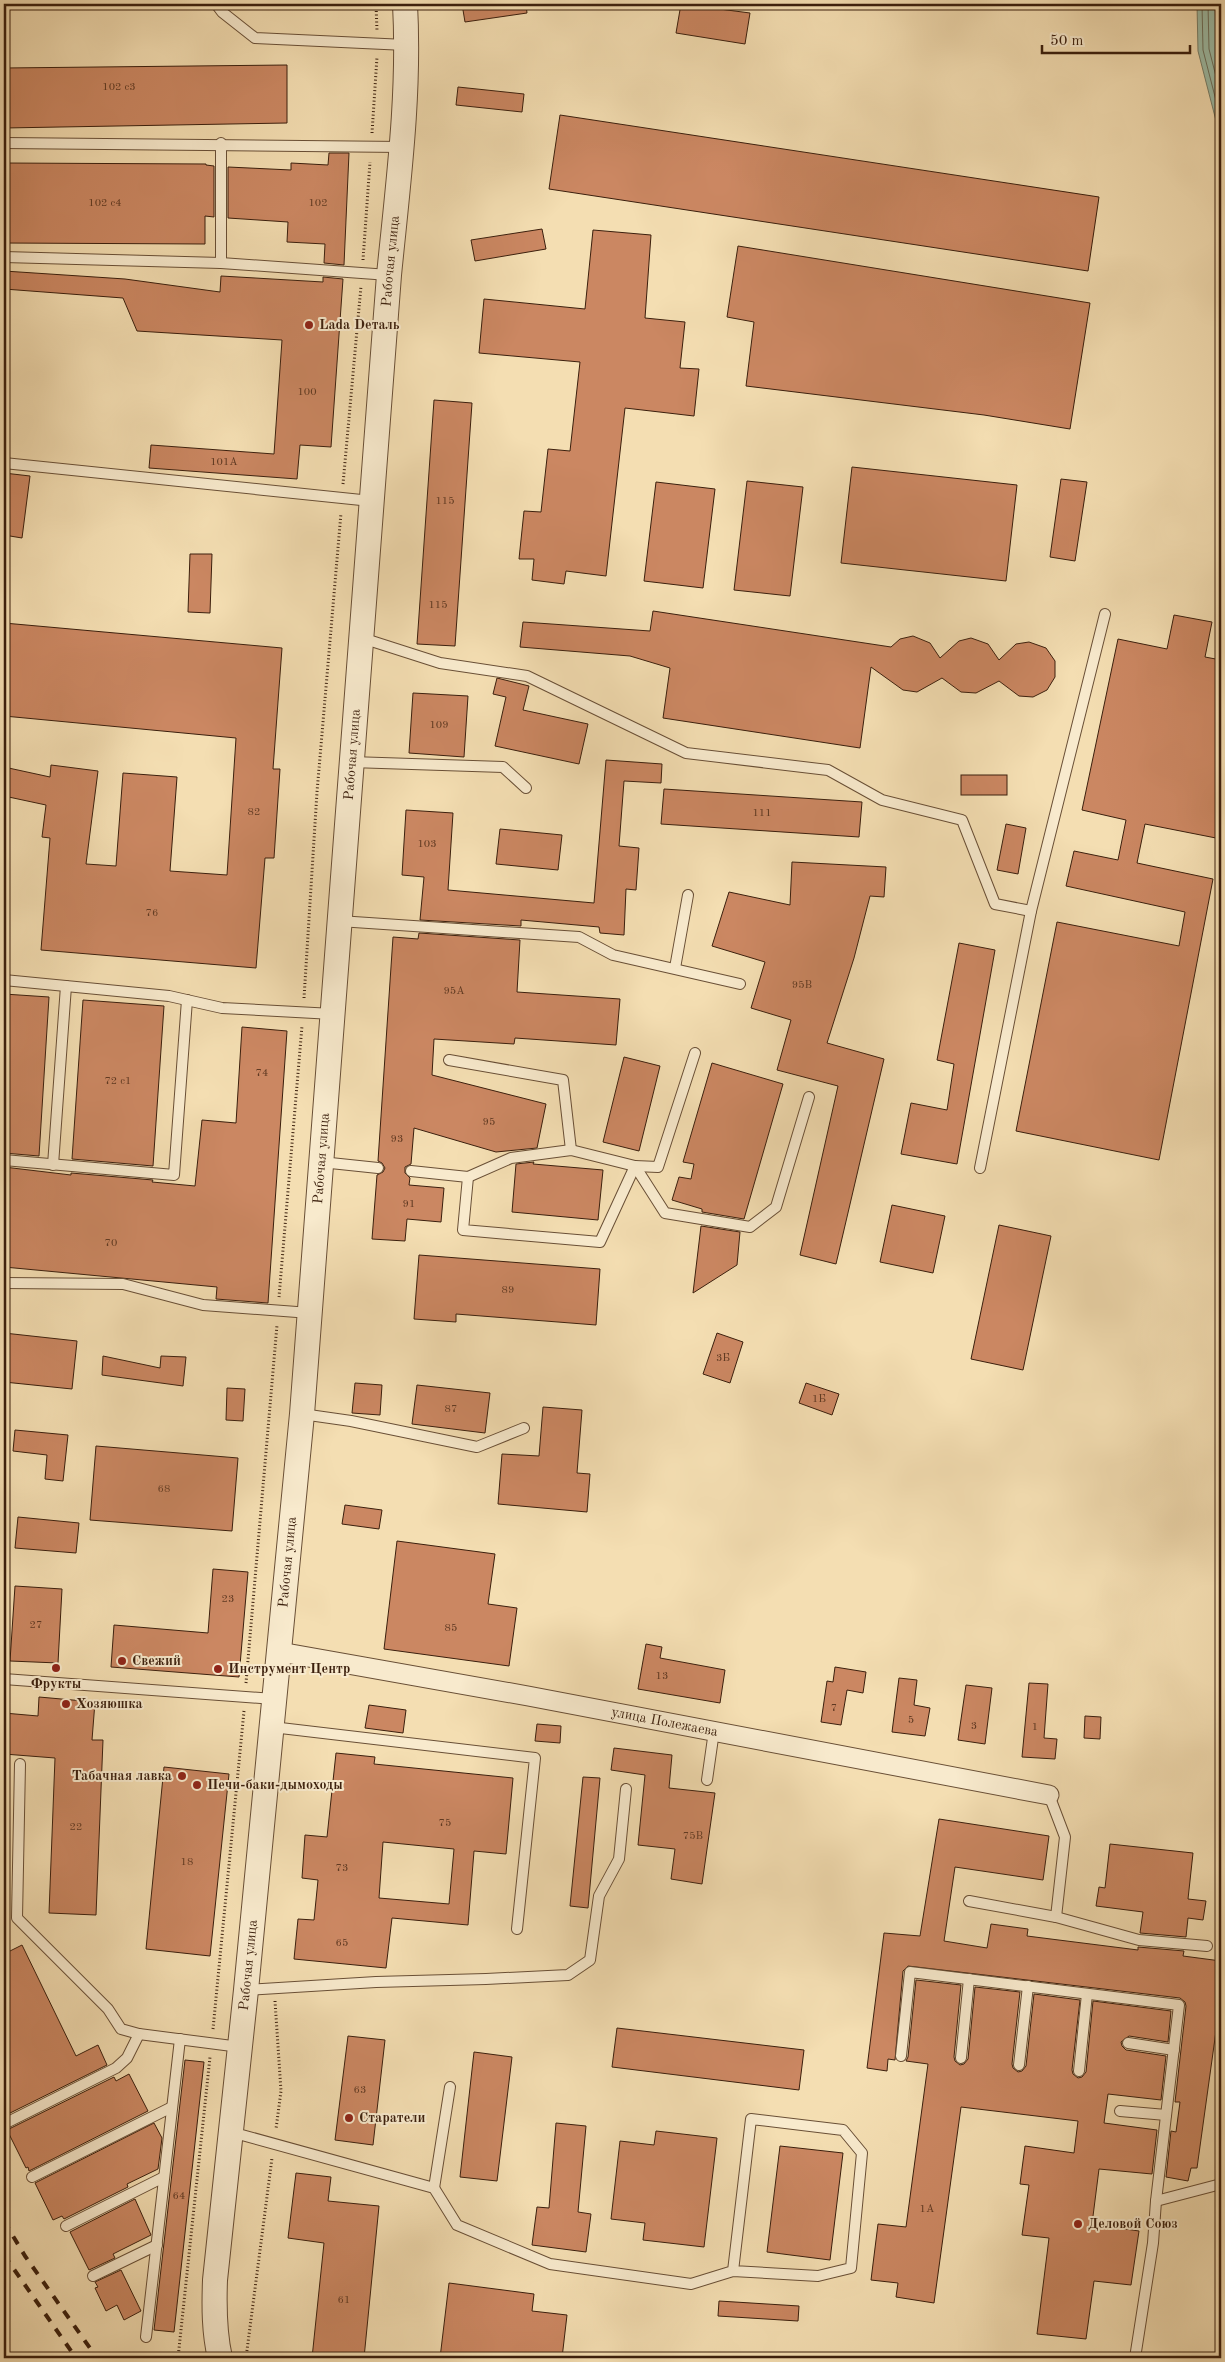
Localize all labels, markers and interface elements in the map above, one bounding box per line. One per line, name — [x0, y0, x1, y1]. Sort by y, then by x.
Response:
scale bar — [1042, 22, 1190, 54]
text: 50 m — [1050, 34, 1084, 49]
house number: 102 с3 — [102, 82, 136, 93]
house number: 102 с4 — [88, 198, 122, 209]
house number: 102 — [308, 198, 328, 209]
street label: Рабочая улица — [380, 215, 402, 307]
place label: Lada Dеталь — [319, 318, 400, 332]
marker: Lada Dеталь — [303, 319, 315, 331]
house number: 100 — [297, 387, 317, 398]
house number: 101А — [210, 457, 238, 468]
house number: 115 — [435, 496, 455, 507]
house number: 115 — [428, 600, 448, 611]
street label: Рабочая улица — [342, 709, 363, 801]
house number: 109 — [429, 720, 449, 731]
house number: 82 — [248, 807, 260, 818]
house number: 111 — [752, 808, 772, 819]
house number: 103 — [417, 839, 437, 850]
house number: 76 — [146, 908, 158, 919]
house number: 95В — [792, 980, 812, 991]
house number: 95А — [443, 986, 465, 997]
house number: 74 — [256, 1068, 268, 1079]
house number: 72 с1 — [104, 1076, 132, 1087]
street label: Рабочая улица — [311, 1112, 332, 1205]
house number: 95 — [483, 1117, 495, 1128]
house number: 93 — [391, 1134, 403, 1145]
house number: 91 — [403, 1199, 415, 1210]
house number: 70 — [105, 1238, 117, 1249]
house number: 89 — [502, 1285, 514, 1296]
house number: 3Б — [716, 1353, 730, 1364]
house number: 1Б — [812, 1394, 826, 1405]
house number: 87 — [445, 1404, 457, 1415]
house number: 68 — [158, 1484, 170, 1495]
street label: Рабочая улица — [276, 1516, 299, 1608]
house number: 23 — [222, 1594, 234, 1605]
house number: 27 — [30, 1620, 42, 1631]
house number: 85 — [445, 1623, 457, 1634]
place label: Свежий — [132, 1654, 181, 1668]
marker: Свежий — [116, 1655, 128, 1667]
marker: Фрукты — [50, 1662, 62, 1674]
place label: Инструмент Центр — [228, 1662, 350, 1676]
marker: Инструмент Центр — [212, 1663, 224, 1675]
house number: 13 — [656, 1671, 668, 1682]
place label: Фрукты — [31, 1677, 82, 1691]
place label: Хозяюшка — [76, 1697, 143, 1711]
marker: Хозяюшка — [60, 1698, 72, 1710]
house number: 7 — [831, 1703, 837, 1714]
street label: улица Полежаева — [610, 1705, 719, 1739]
house number: 5 — [908, 1715, 914, 1726]
house number: 3 — [971, 1721, 977, 1732]
house number: 1 — [1032, 1722, 1038, 1733]
place label: Табачная лавка — [72, 1769, 172, 1783]
marker: Табачная лавка — [176, 1770, 188, 1782]
place label: Печи-баки-дымоходы — [207, 1778, 343, 1792]
marker: Печи-баки-дымоходы — [191, 1779, 203, 1791]
house number: 75 — [439, 1818, 451, 1829]
house number: 22 — [70, 1822, 82, 1833]
house number: 75В — [683, 1831, 703, 1842]
house number: 18 — [181, 1857, 193, 1868]
house number: 73 — [336, 1863, 348, 1874]
street label: Рабочая улица — [237, 1919, 260, 2011]
house number: 65 — [336, 1938, 348, 1949]
house number: 63 — [354, 2085, 366, 2096]
place label: Старатели — [359, 2111, 426, 2125]
marker: Старатели — [343, 2112, 355, 2124]
house number: 64 — [173, 2191, 185, 2202]
house number: 1А — [920, 2204, 935, 2215]
place label: Деловой Союз — [1088, 2217, 1178, 2231]
marker: Деловой Союз — [1072, 2218, 1084, 2230]
house number: 61 — [338, 2295, 350, 2306]

